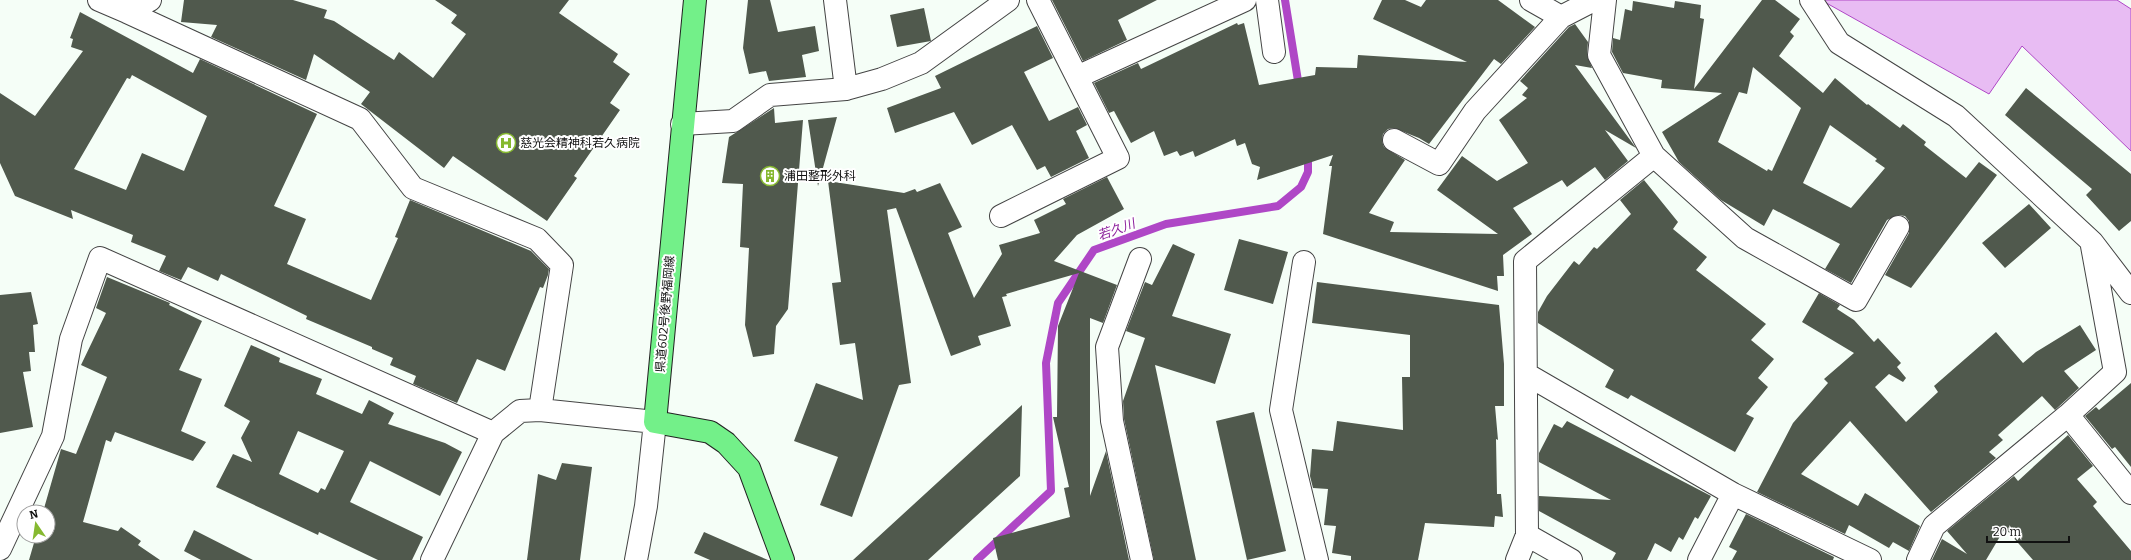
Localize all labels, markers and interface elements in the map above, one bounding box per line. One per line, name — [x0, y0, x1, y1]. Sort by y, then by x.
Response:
hospital icon: 慈光会精神科若久病院 — [495, 132, 517, 154]
place label: 慈光会精神科若久病院 — [520, 136, 640, 150]
building icon: 浦田整形外科 — [759, 165, 781, 187]
place label: 浦田整形外科 — [784, 169, 856, 183]
water label: 若久川 — [1095, 215, 1139, 243]
street label: 県道602号後野福岡線 — [653, 255, 677, 373]
north arrow — [16, 504, 56, 544]
text: N — [28, 507, 40, 522]
scale bar — [1987, 518, 2069, 544]
text: 20 m — [1993, 525, 2022, 539]

